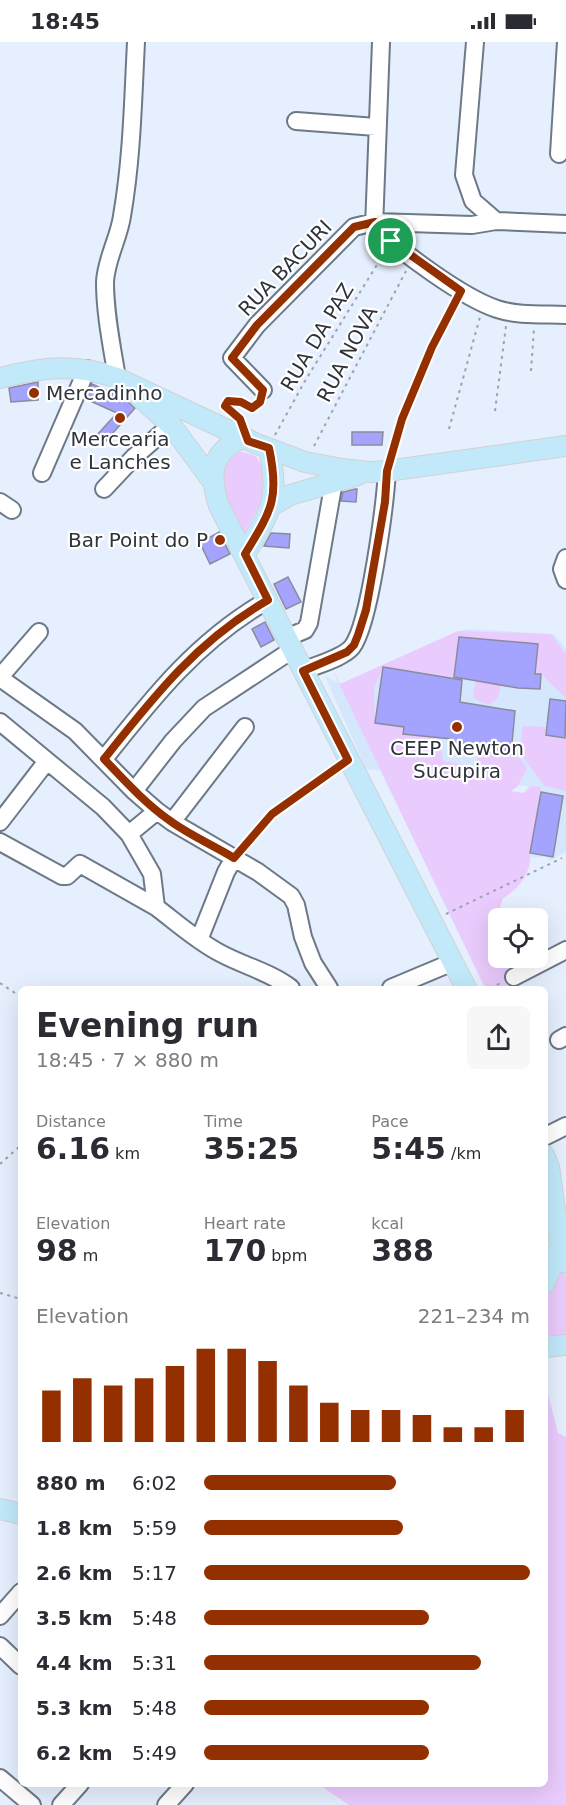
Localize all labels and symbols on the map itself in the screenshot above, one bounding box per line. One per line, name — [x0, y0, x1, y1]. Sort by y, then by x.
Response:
street label: RUA BACURI — [233, 215, 337, 321]
pin — [365, 215, 416, 266]
street label: RUA DA PAZ — [275, 279, 359, 395]
street label: RUA NOVA — [312, 302, 382, 406]
place label: Mercadinho — [46, 381, 162, 405]
marker: Mercadinho — [27, 386, 41, 400]
marker: Mercearia e Lanches — [113, 411, 127, 425]
place label: Mercearia e Lanches — [69, 427, 171, 474]
place label: Bar Point do P — [68, 528, 208, 552]
marker: Bar Point do P — [213, 533, 227, 547]
marker: CEEP Newton Sucupira — [450, 720, 464, 734]
place label: CEEP Newton Sucupira — [390, 736, 524, 783]

